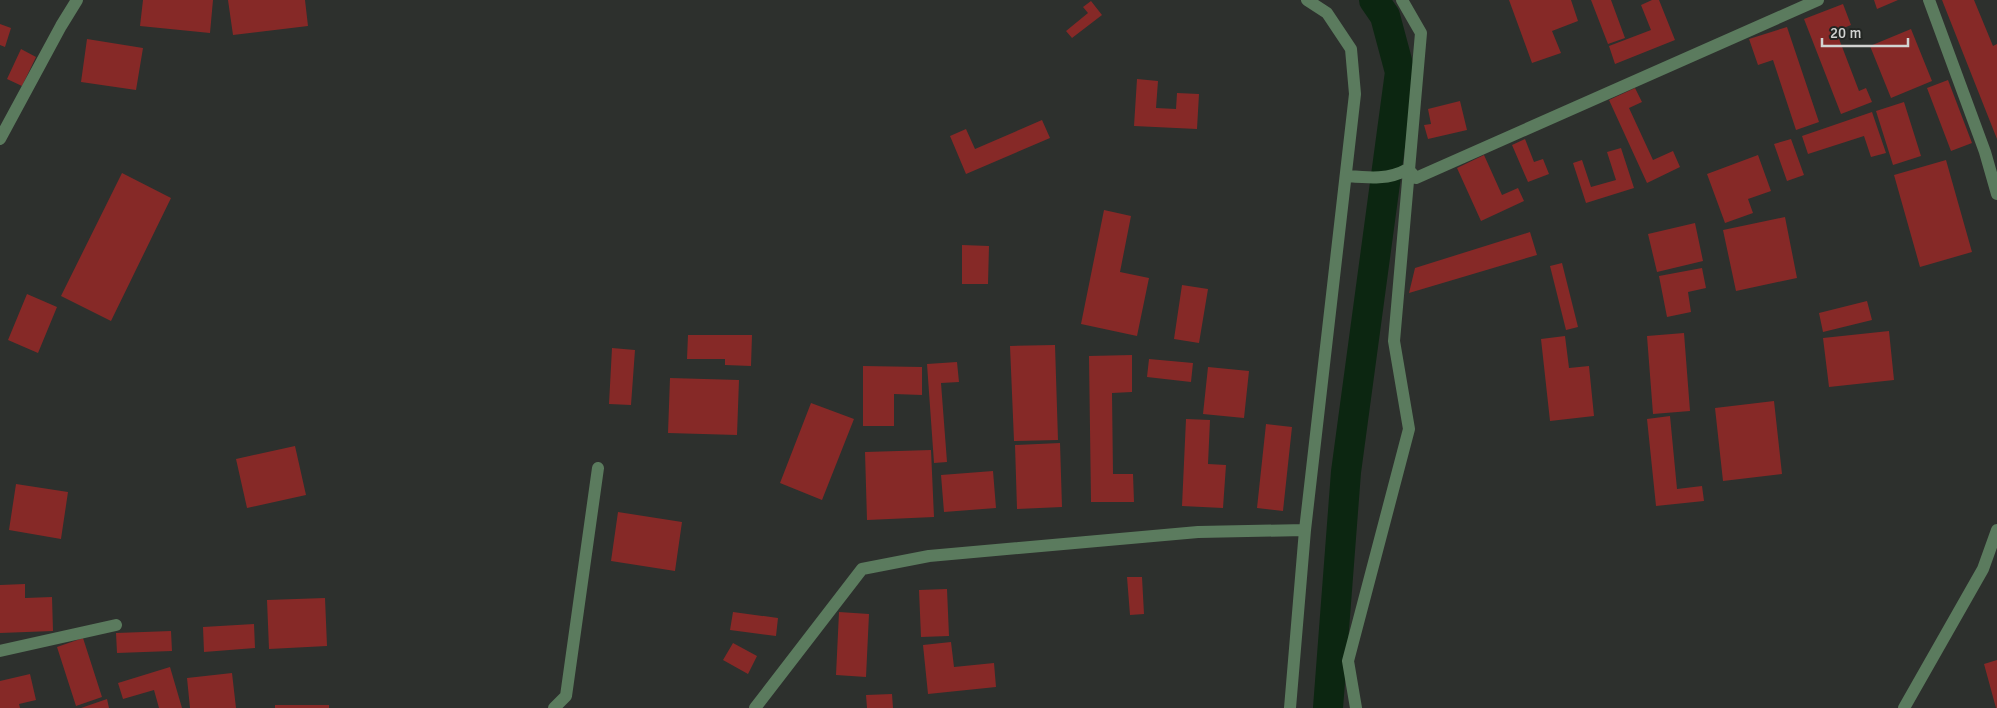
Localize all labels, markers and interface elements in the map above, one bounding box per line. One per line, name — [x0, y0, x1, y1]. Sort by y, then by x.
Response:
scale bar — [1822, 15, 1908, 47]
text: 20 m — [1830, 24, 1861, 42]

